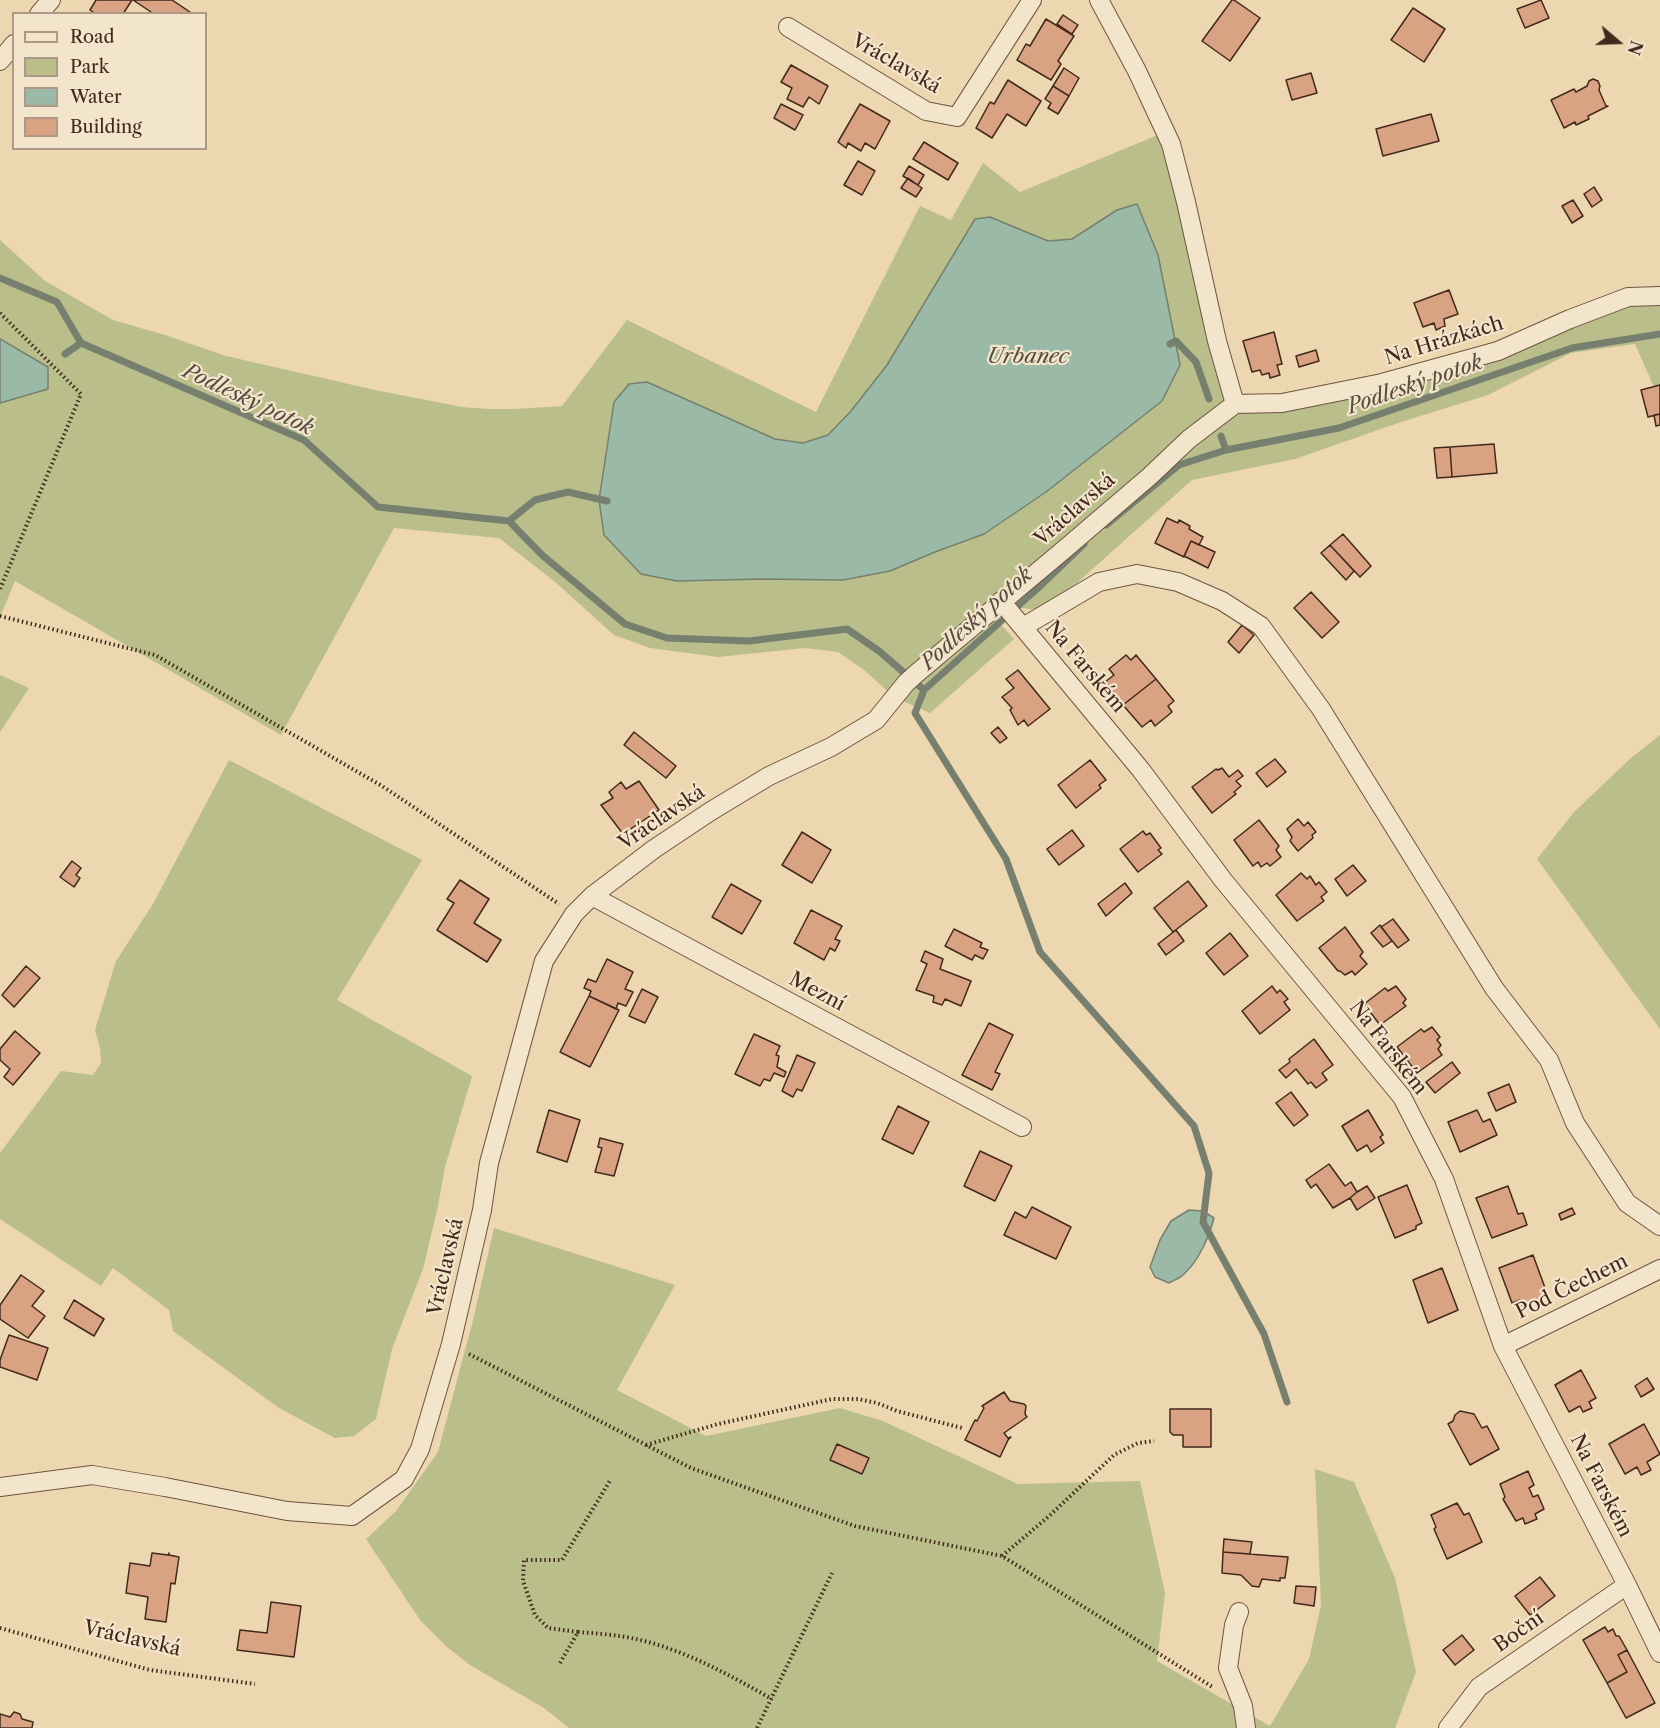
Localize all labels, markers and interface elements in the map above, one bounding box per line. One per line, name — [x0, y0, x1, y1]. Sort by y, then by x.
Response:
legend — [12, 12, 207, 150]
north arrow — [1588, 12, 1648, 72]
text: Road — [70, 26, 115, 48]
street label: Vráclavská — [847, 29, 945, 99]
text: N — [1623, 38, 1647, 58]
text: Park — [70, 56, 109, 78]
text: Water — [70, 86, 122, 108]
text: Building — [70, 116, 142, 138]
street label: Na Hrázkách — [1382, 312, 1506, 370]
water label: Urbanec — [987, 344, 1069, 370]
water label: Podleský potok — [1344, 350, 1486, 420]
water label: Podleský potok — [179, 359, 317, 441]
street label: Vráclavská — [1030, 468, 1120, 552]
water label: Podleský potok — [916, 562, 1038, 676]
street label: Na Farském — [1040, 616, 1130, 718]
street label: Vráclavská — [614, 780, 710, 856]
street label: Mezní — [785, 967, 849, 1017]
street label: Na Farském — [1344, 996, 1432, 1100]
street label: Vráclavská — [423, 1216, 469, 1318]
street label: Pod Čechem — [1512, 1249, 1632, 1325]
street label: Na Farském — [1565, 1430, 1637, 1542]
street label: Boční — [1489, 1606, 1549, 1658]
street label: Vráclavská — [81, 1616, 183, 1662]

